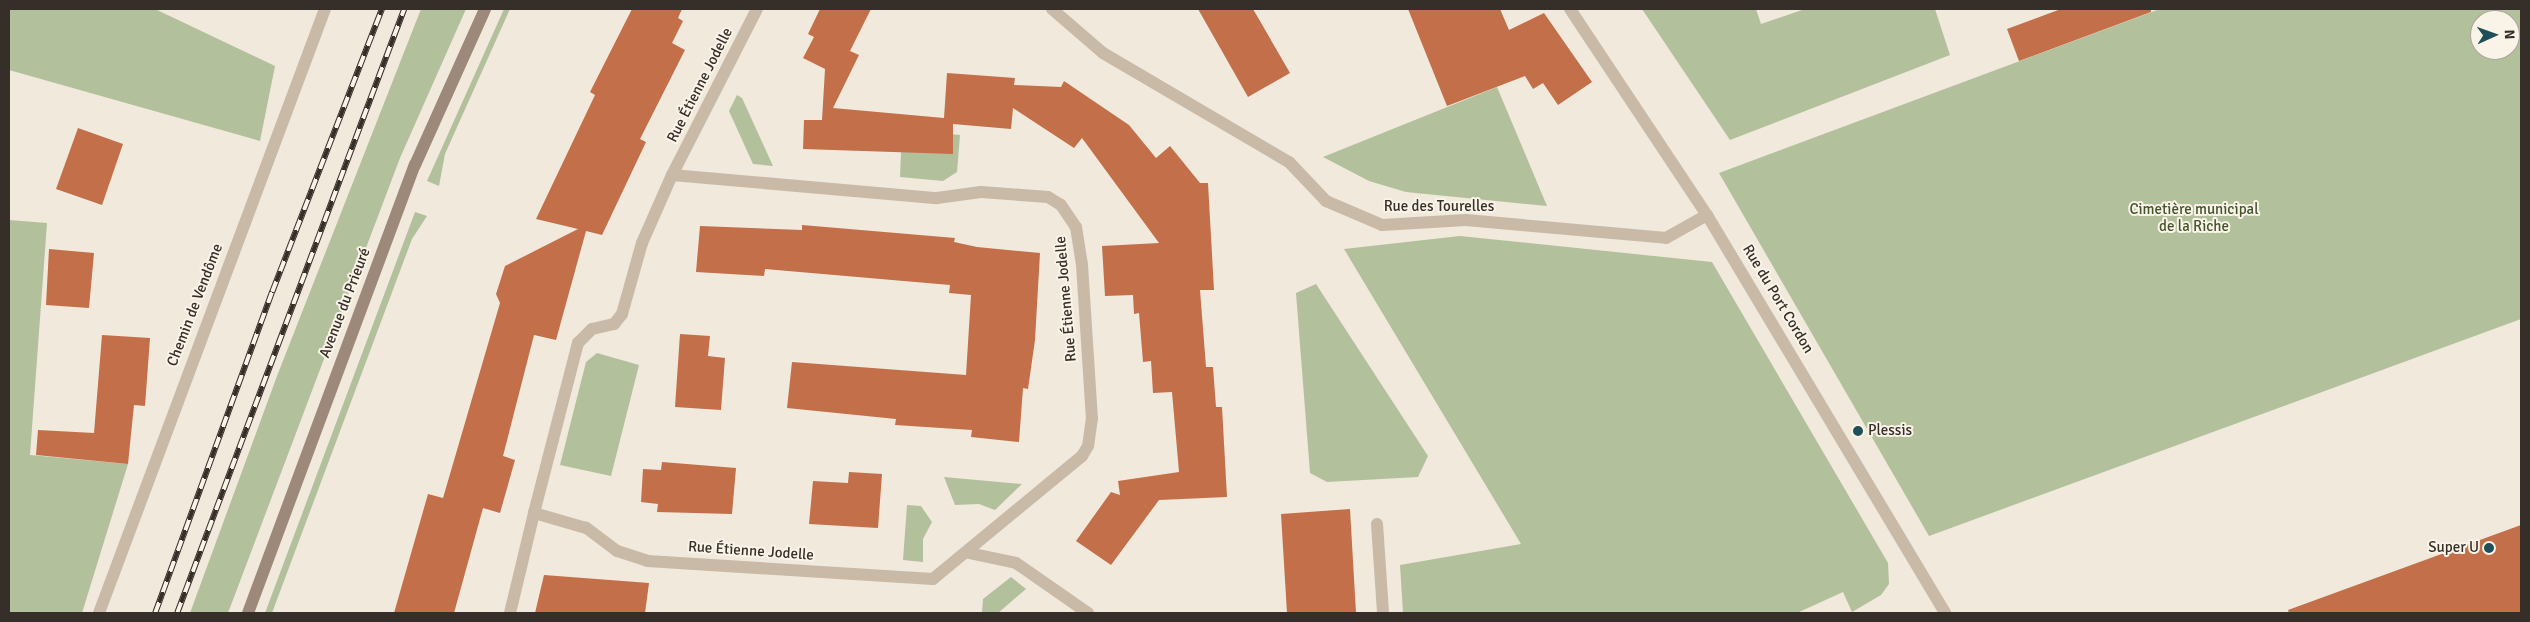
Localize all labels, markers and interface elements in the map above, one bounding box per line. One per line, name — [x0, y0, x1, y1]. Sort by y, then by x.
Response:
north arrow — [2470, 10, 2520, 60]
street label: Rue Étienne Jodelle — [663, 25, 737, 145]
text: N — [2501, 29, 2518, 40]
street label: Rue des Tourelles — [1384, 198, 1494, 216]
park label: Cimetière municipal de la Riche — [2129, 200, 2259, 235]
street label: Rue Étienne Jodelle — [1052, 235, 1080, 363]
street label: Chemin de Vendôme — [163, 241, 227, 369]
street label: Rue du Port Cordon — [1738, 241, 1818, 357]
street label: Avenue du Prieuré — [316, 246, 374, 360]
place label: Plessis — [1868, 422, 1912, 440]
marker: Plessis — [1852, 425, 1864, 437]
street label: Rue Étienne Jodelle — [687, 538, 815, 564]
place label: Super U — [2428, 539, 2479, 557]
marker: Super U — [2483, 542, 2495, 554]

